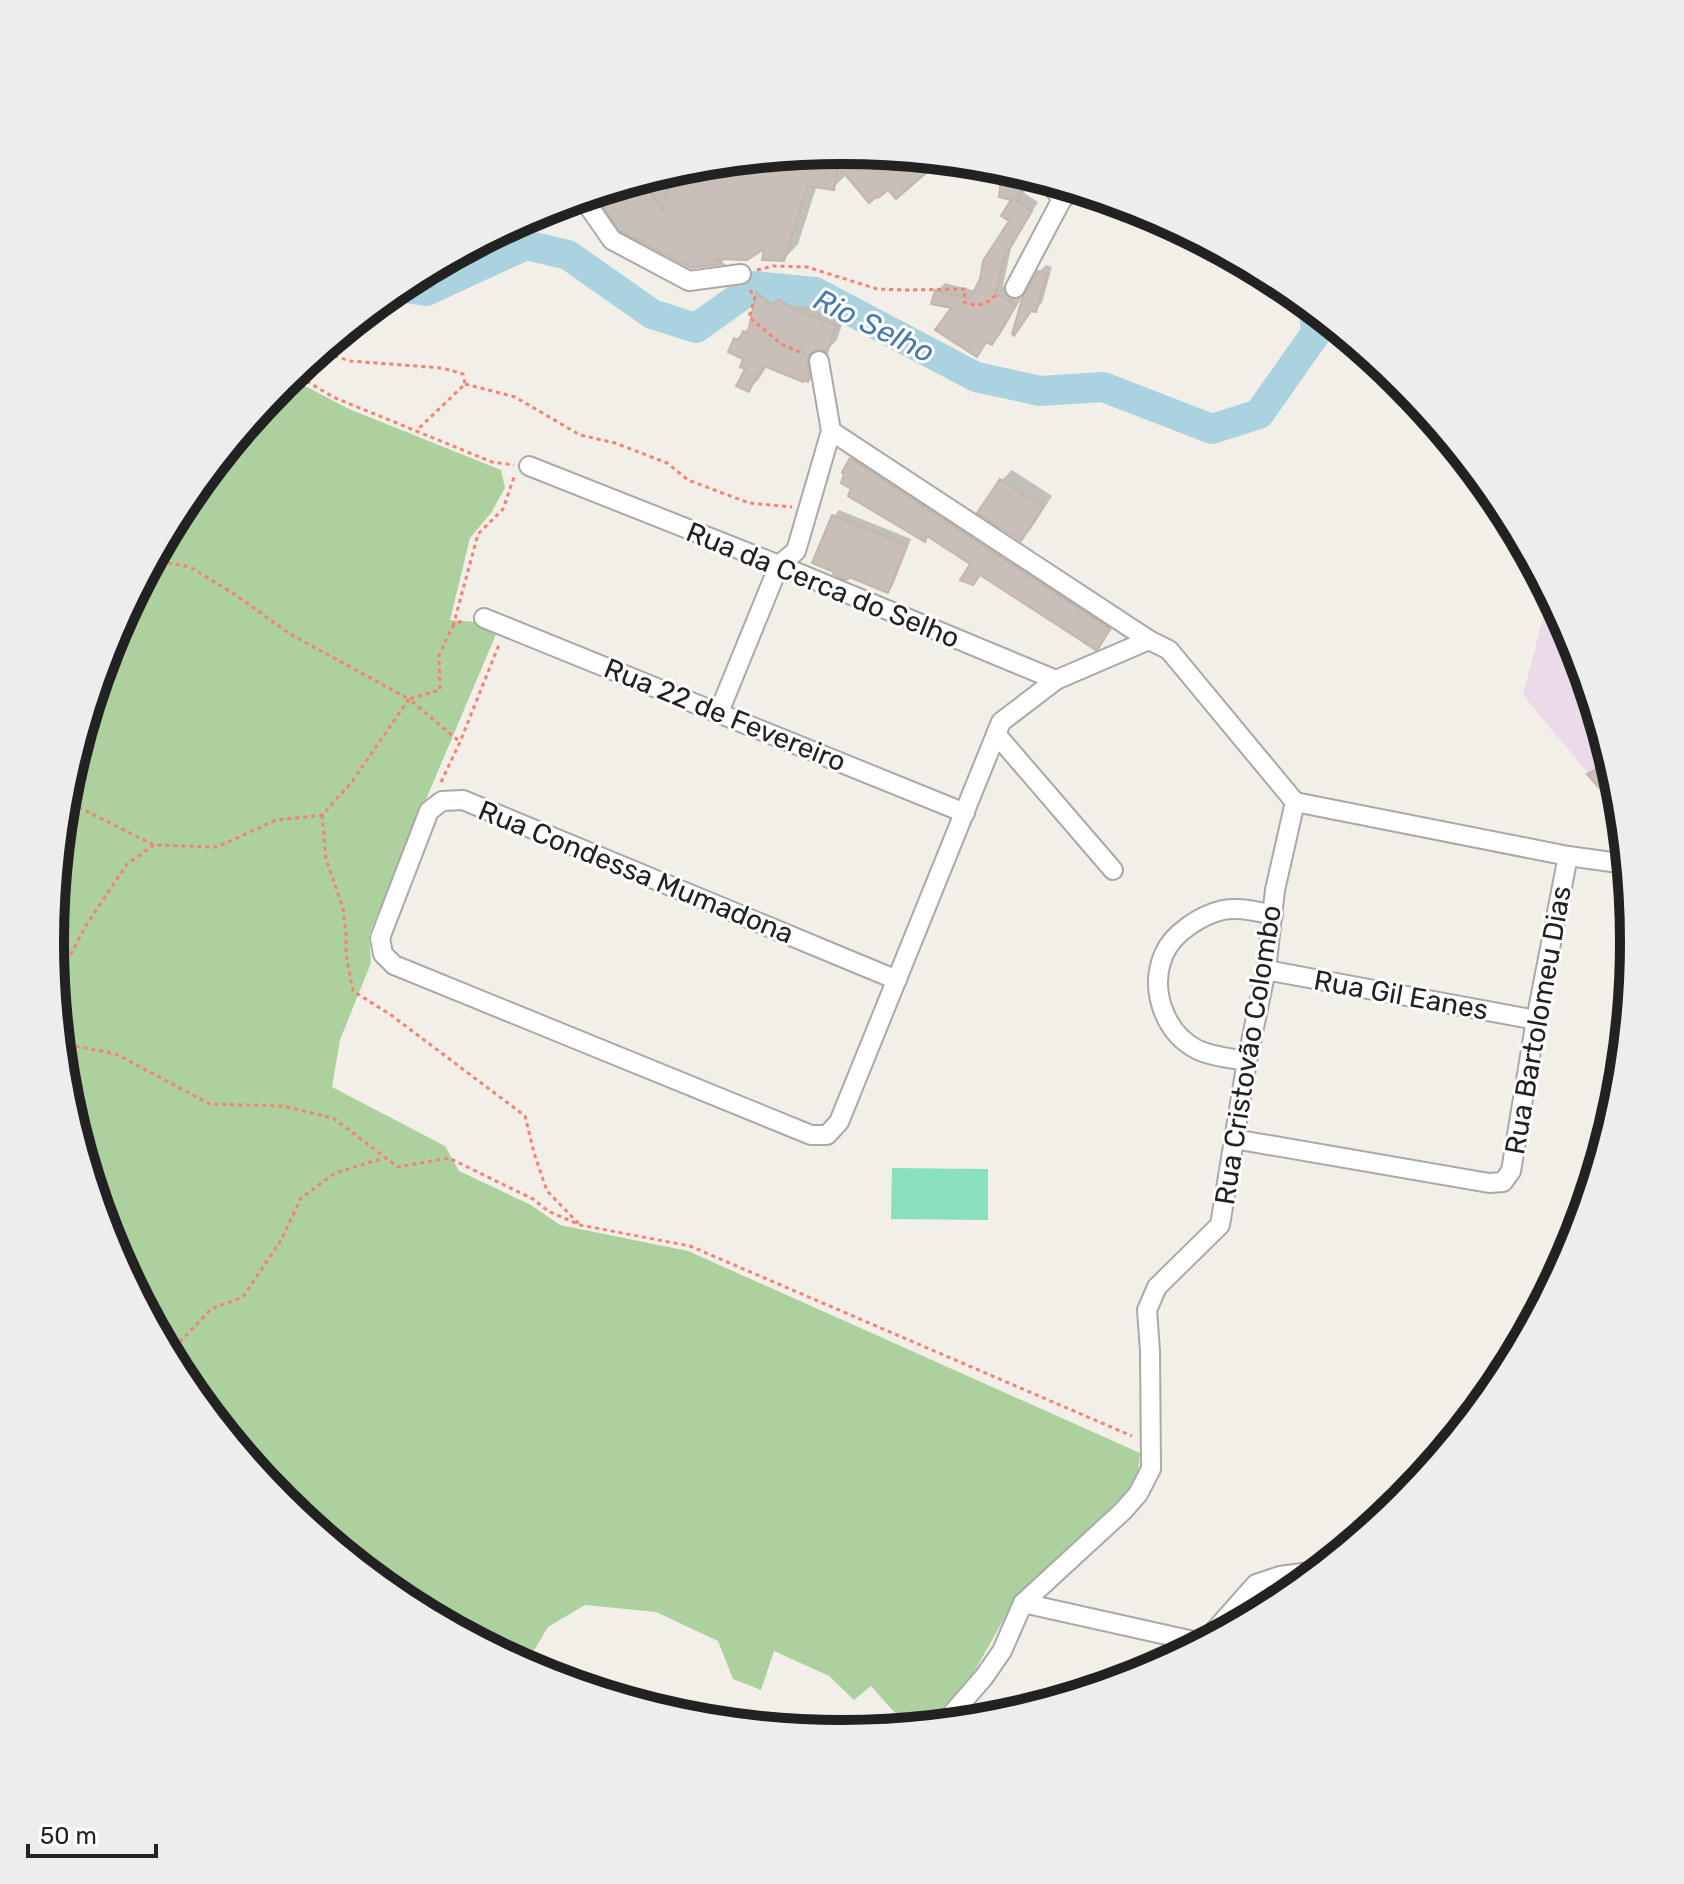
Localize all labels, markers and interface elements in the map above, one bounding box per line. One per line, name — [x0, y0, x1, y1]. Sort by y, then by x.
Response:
water label: Rio Selho — [808, 281, 940, 371]
street label: Rua da Cerca do Selho — [682, 515, 964, 655]
street label: Rua 22 de Fevereiro — [599, 651, 851, 779]
street label: Rua Condessa Mumadona — [474, 794, 798, 950]
street label: Rua Bartolomeu Dias — [1498, 883, 1578, 1157]
street label: Rua Cristovão Colombo — [1208, 903, 1288, 1207]
street label: Rua Gil Eanes — [1311, 963, 1491, 1027]
scale bar — [28, 1808, 156, 1858]
text: 50 m — [40, 1822, 97, 1850]

